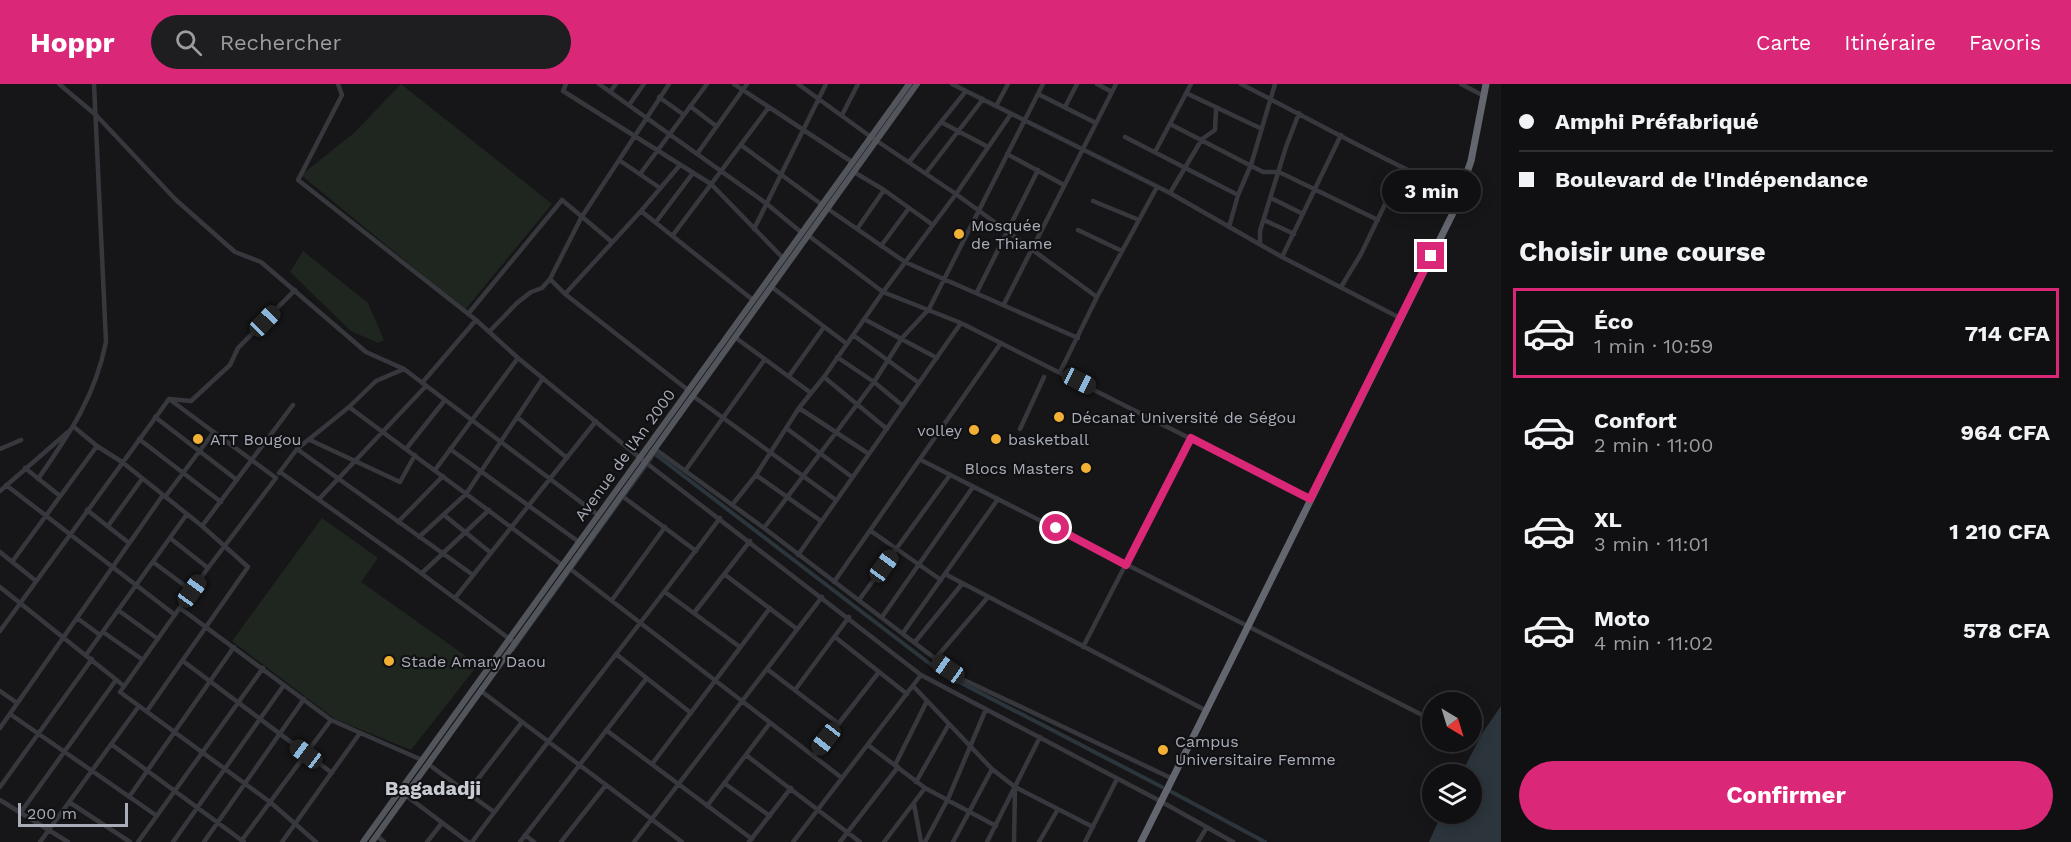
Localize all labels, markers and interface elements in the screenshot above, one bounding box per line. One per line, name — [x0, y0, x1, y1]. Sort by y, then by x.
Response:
search box — [151, 15, 571, 69]
text: Hoppr — [30, 26, 115, 59]
icon: search — [172, 26, 205, 59]
text: Rechercher — [220, 30, 341, 55]
text: Carte — [1756, 30, 1811, 55]
text: Itinéraire — [1844, 30, 1936, 55]
text: Favoris — [1969, 30, 2041, 55]
text: Amphi Préfabriqué — [1555, 109, 1759, 134]
text: Boulevard de l'Indépendance — [1555, 167, 1868, 192]
callout: 3 min — [1382, 169, 1480, 211]
text: 3 min — [1404, 179, 1459, 203]
place label: Mosquée de Thiame — [971, 216, 1052, 253]
marker: Mosquée de Thiame — [952, 227, 966, 241]
text: Choisir une course — [1519, 236, 1766, 268]
route end — [1417, 242, 1444, 269]
car — [246, 302, 284, 340]
icon: car — [1522, 306, 1576, 360]
text: Éco — [1594, 309, 1633, 334]
text: 714 CFA — [1965, 321, 2050, 346]
text: 1 min · 10:59 — [1594, 334, 1713, 358]
car — [1059, 365, 1099, 397]
street label: Avenue de l'An 2000 — [571, 385, 679, 525]
icon: car — [1522, 405, 1576, 459]
place label: Décanat Université de Ségou — [1071, 408, 1296, 427]
text: Confort — [1594, 408, 1677, 433]
marker: Décanat Université de Ségou — [1052, 410, 1066, 424]
text: 964 CFA — [1960, 420, 2050, 445]
place label: volley — [917, 421, 963, 440]
marker: volley — [967, 423, 981, 437]
place label: ATT Bougou — [210, 430, 301, 449]
place label: basketball — [1008, 430, 1089, 449]
marker: ATT Bougou — [191, 432, 205, 446]
marker: basketball — [989, 432, 1003, 446]
text: 2 min · 11:00 — [1594, 433, 1713, 457]
place label: Blocs Masters — [965, 459, 1074, 478]
marker: Blocs Masters — [1079, 461, 1093, 475]
icon: car — [1522, 504, 1576, 558]
text: XL — [1594, 507, 1622, 532]
route start — [1042, 514, 1069, 541]
text: 1 210 CFA — [1949, 519, 2050, 544]
text: 3 min · 11:01 — [1594, 532, 1709, 556]
car — [866, 546, 902, 586]
car — [174, 571, 210, 611]
icon: car — [1522, 603, 1576, 657]
text: Moto — [1594, 606, 1650, 631]
text: 578 CFA — [1963, 618, 2050, 643]
text: 4 min · 11:02 — [1594, 631, 1713, 655]
car — [928, 651, 968, 687]
place label: Stade Amary Daou — [401, 652, 546, 671]
marker: Stade Amary Daou — [382, 654, 396, 668]
north arrow — [1422, 692, 1482, 752]
map controls — [1422, 692, 1482, 824]
car — [808, 719, 844, 759]
place label: Campus Universitaire Femme — [1175, 732, 1336, 769]
car — [286, 736, 326, 772]
marker: Campus Universitaire Femme — [1156, 743, 1170, 757]
button: Confirmer — [1519, 761, 2053, 830]
button: layers — [1422, 764, 1482, 824]
district label: Bagadadji — [385, 776, 481, 800]
scale bar — [18, 800, 128, 828]
text: 200 m — [27, 804, 77, 823]

